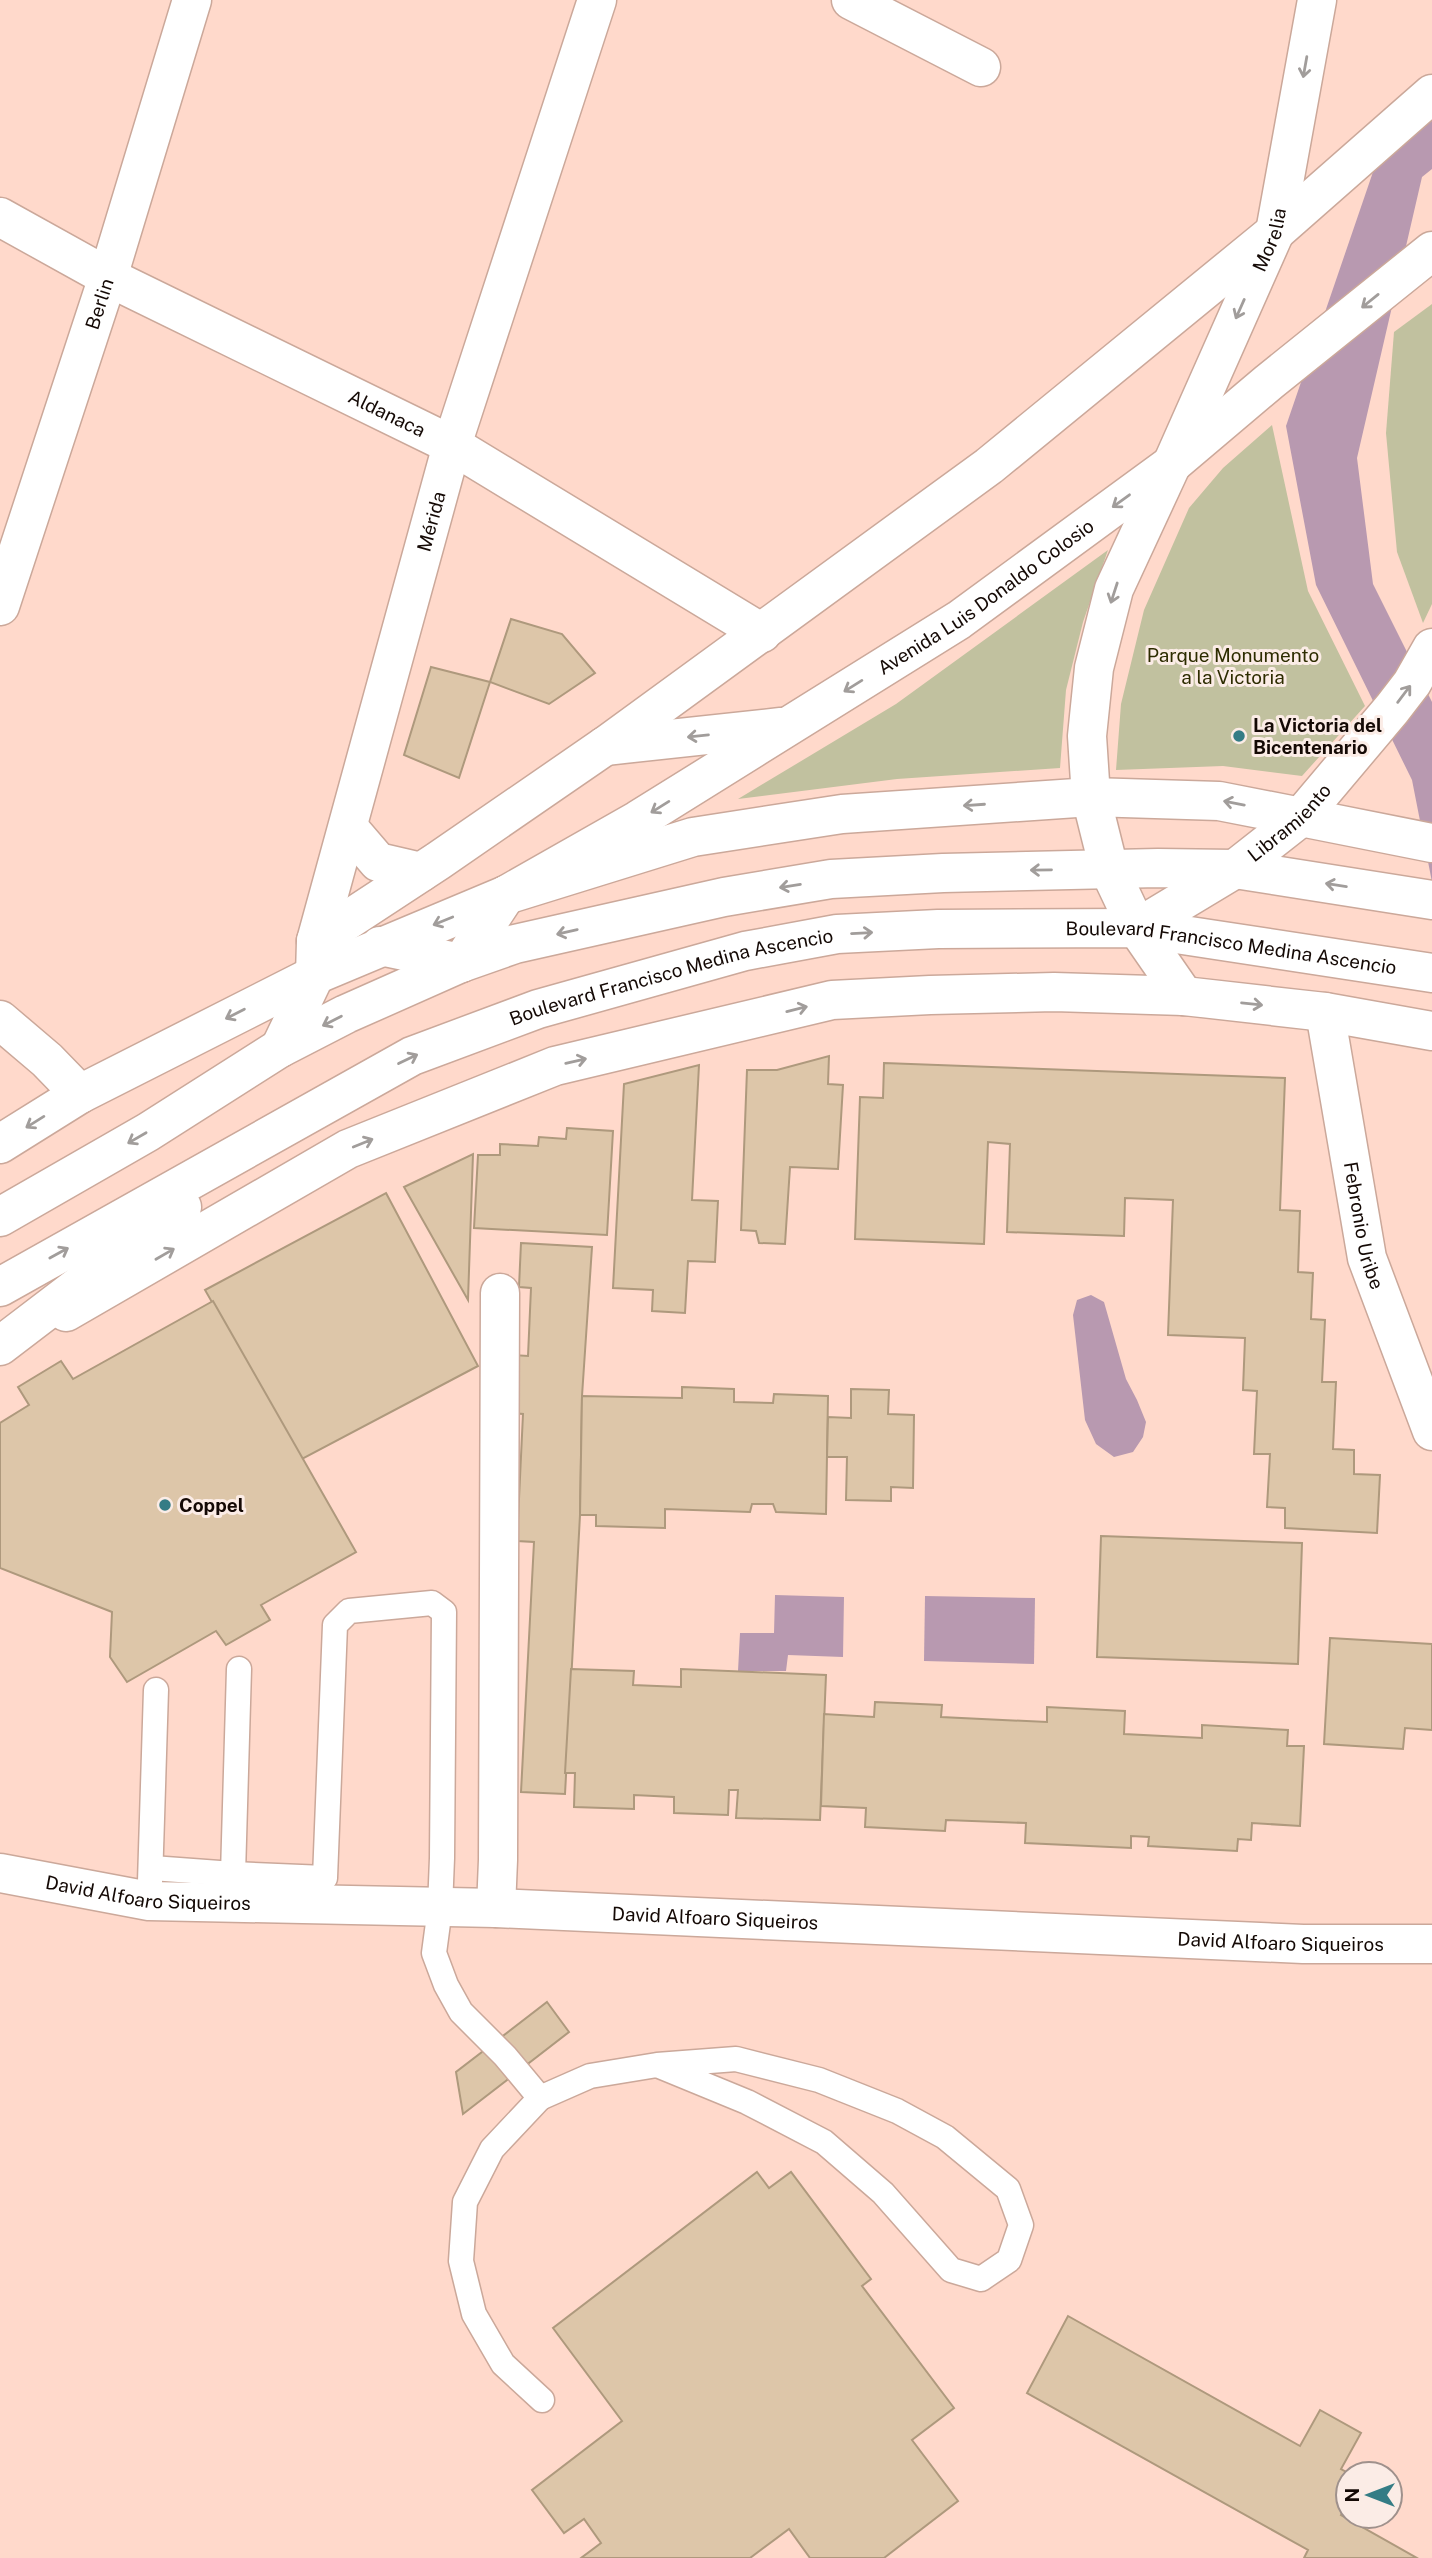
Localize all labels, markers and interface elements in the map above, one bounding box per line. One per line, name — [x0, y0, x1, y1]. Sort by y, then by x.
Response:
one-way arrow — [1298, 55, 1311, 78]
street label: Morelia — [1248, 206, 1290, 275]
street label: Berlin — [81, 275, 118, 332]
one-way arrow — [1361, 293, 1379, 309]
one-way arrow — [1233, 298, 1246, 319]
street label: Aldanaca — [345, 385, 429, 441]
street label: Mérida — [412, 489, 450, 554]
one-way arrow — [1112, 494, 1131, 509]
street label: Avenida Luis Donaldo Colosio — [873, 514, 1098, 679]
one-way arrow — [1107, 582, 1120, 604]
park label: Parque Monumento a la Victoria — [1147, 644, 1319, 688]
one-way arrow — [844, 680, 864, 694]
one-way arrow — [1396, 685, 1411, 704]
place label: La Victoria del Bicentenario — [1253, 714, 1382, 758]
marker: La Victoria del Bicentenario — [1231, 728, 1247, 744]
one-way arrow — [687, 730, 710, 743]
street label: Libramiento — [1243, 779, 1335, 866]
one-way arrow — [1223, 796, 1246, 810]
one-way arrow — [964, 799, 986, 812]
one-way arrow — [651, 800, 671, 814]
one-way arrow — [1030, 864, 1053, 877]
one-way arrow — [1325, 878, 1348, 891]
one-way arrow — [779, 880, 801, 893]
one-way arrow — [432, 915, 454, 928]
street label: Boulevard Francisco Medina Ascencio — [1065, 917, 1398, 978]
street label: Boulevard Francisco Medina Ascencio — [506, 924, 835, 1030]
one-way arrow — [556, 926, 579, 940]
one-way arrow — [850, 926, 873, 939]
one-way arrow — [1240, 997, 1263, 1010]
one-way arrow — [785, 1002, 808, 1015]
one-way arrow — [225, 1008, 246, 1022]
one-way arrow — [322, 1014, 343, 1028]
one-way arrow — [397, 1052, 418, 1066]
one-way arrow — [564, 1054, 587, 1067]
one-way arrow — [26, 1115, 45, 1130]
one-way arrow — [127, 1132, 148, 1145]
one-way arrow — [352, 1135, 374, 1148]
street label: Febronio Uribe — [1340, 1160, 1389, 1292]
one-way arrow — [49, 1246, 69, 1260]
one-way arrow — [155, 1247, 175, 1261]
place label: Coppel — [179, 1494, 244, 1516]
marker: Coppel — [157, 1497, 173, 1513]
street label: David Alfoaro Siqueiros — [44, 1871, 251, 1914]
street label: David Alfoaro Siqueiros — [611, 1902, 819, 1933]
street label: David Alfoaro Siqueiros — [1177, 1927, 1384, 1955]
north arrow — [1334, 2460, 1404, 2530]
text: N — [1341, 2488, 1363, 2502]

